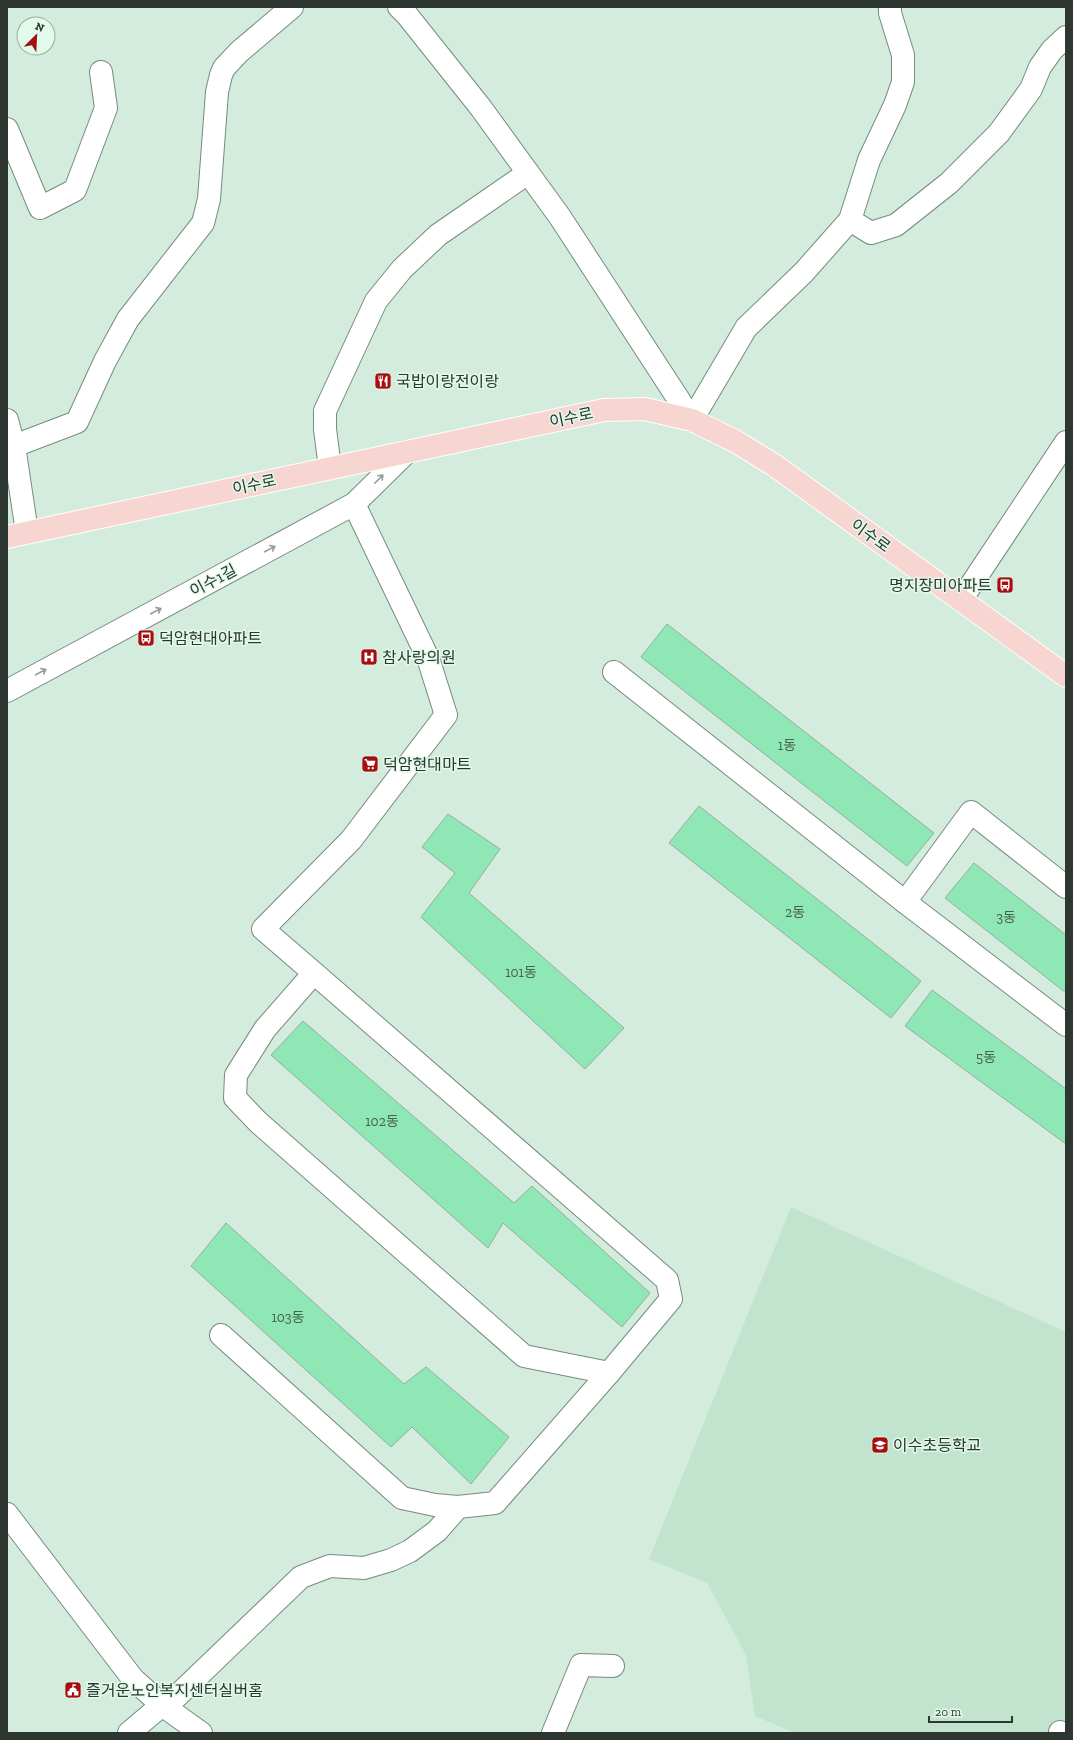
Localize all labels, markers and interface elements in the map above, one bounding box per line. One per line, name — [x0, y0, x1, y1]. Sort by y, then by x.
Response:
north arrow — [16, 16, 56, 56]
text: N — [33, 20, 47, 35]
restaurant icon: 국밥이랑전이랑 — [373, 371, 393, 391]
place label: 국밥이랑전이랑 — [396, 372, 499, 391]
street label: 이수로 — [548, 404, 595, 431]
street label: 이수로 — [231, 471, 278, 498]
one-way arrow — [374, 474, 384, 484]
street label: 이수로 — [847, 515, 894, 556]
one-way arrow — [264, 545, 276, 552]
street label: 이수1길 — [187, 560, 240, 601]
bus stop icon: 명지장미아파트 — [995, 575, 1015, 595]
place label: 명지장미아파트 — [889, 576, 992, 595]
one-way arrow — [149, 606, 161, 614]
bus stop icon: 덕암현대아파트 — [136, 628, 156, 648]
place label: 덕암현대아파트 — [159, 629, 262, 648]
hospital icon: 참사랑의원 — [359, 647, 379, 667]
place label: 참사랑의원 — [382, 648, 456, 667]
one-way arrow — [35, 668, 47, 675]
house number: 1동 — [778, 737, 796, 754]
supermarket icon: 덕암현대마트 — [360, 754, 380, 774]
place label: 덕암현대마트 — [383, 755, 471, 774]
house number: 2동 — [785, 904, 805, 921]
house number: 3동 — [996, 909, 1016, 926]
house number: 101동 — [505, 964, 537, 981]
house number: 5동 — [976, 1049, 996, 1066]
house number: 102동 — [365, 1113, 399, 1130]
house number: 103동 — [271, 1309, 305, 1326]
school or university icon: 이수초등학교 — [870, 1435, 890, 1455]
place label: 이수초등학교 — [893, 1436, 981, 1455]
public building icon: 즐거운노인복지센터실버홈 — [63, 1680, 83, 1700]
place label: 즐거운노인복지센터실버홈 — [86, 1681, 263, 1700]
scale bar — [929, 1698, 1012, 1724]
text: 20 m — [935, 1705, 962, 1719]

